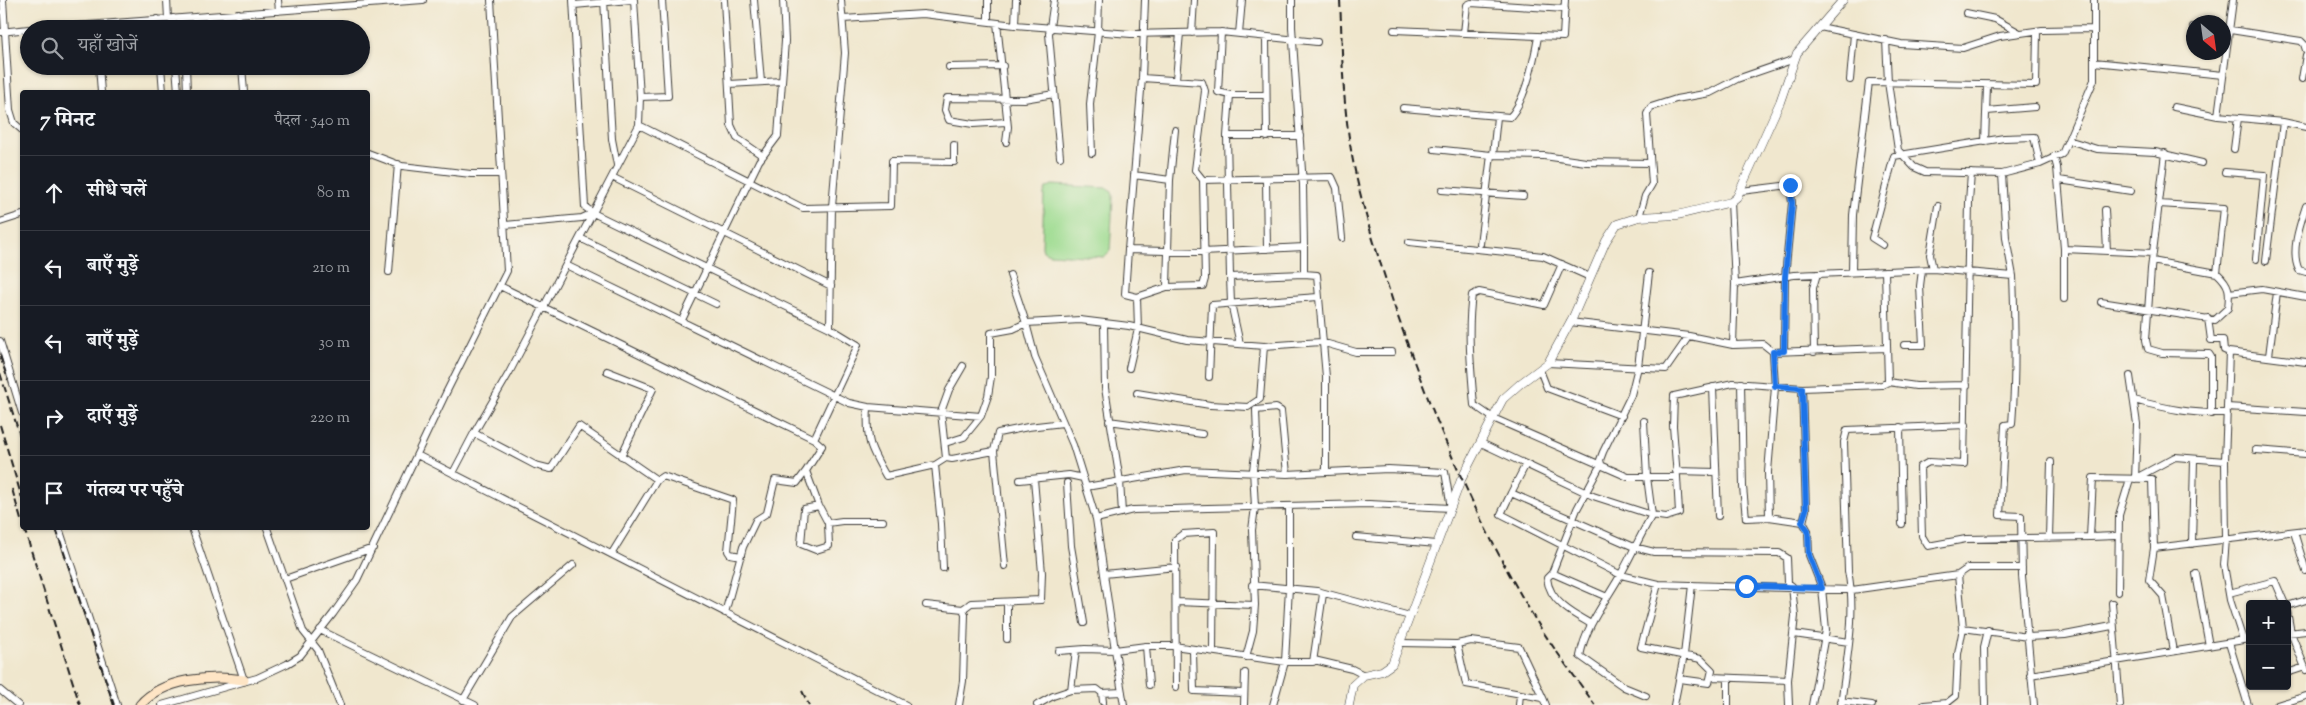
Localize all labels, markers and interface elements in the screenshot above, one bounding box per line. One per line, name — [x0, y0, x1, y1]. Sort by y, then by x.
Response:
north arrow — [2186, 15, 2231, 60]
search box — [20, 20, 370, 75]
text: यहाँ खोजें — [78, 33, 138, 60]
icon: search — [38, 34, 66, 62]
text: 7 मिनट — [40, 106, 95, 136]
text: पैदल · 540 m — [274, 110, 350, 133]
route end — [1779, 174, 1802, 197]
text: सीधे चलें — [87, 178, 146, 205]
icon: ahead — [40, 179, 68, 207]
text: 80 m — [317, 182, 350, 205]
text: बाएँ मुड़ें — [87, 253, 138, 280]
icon: left — [40, 254, 68, 282]
text: 210 m — [312, 257, 350, 280]
text: बाएँ मुड़ें — [87, 328, 138, 355]
icon: left — [40, 329, 68, 357]
text: 30 m — [319, 332, 350, 355]
text: दाएँ मुड़ें — [87, 403, 138, 430]
icon: right — [40, 404, 68, 432]
text: 220 m — [310, 407, 350, 430]
text: गंतव्य पर पहुँचे — [87, 478, 183, 505]
icon: arrive — [40, 479, 68, 507]
route start — [1735, 575, 1758, 598]
map controls — [2246, 600, 2291, 690]
button: + — [2246, 600, 2291, 645]
button: − — [2246, 645, 2291, 690]

